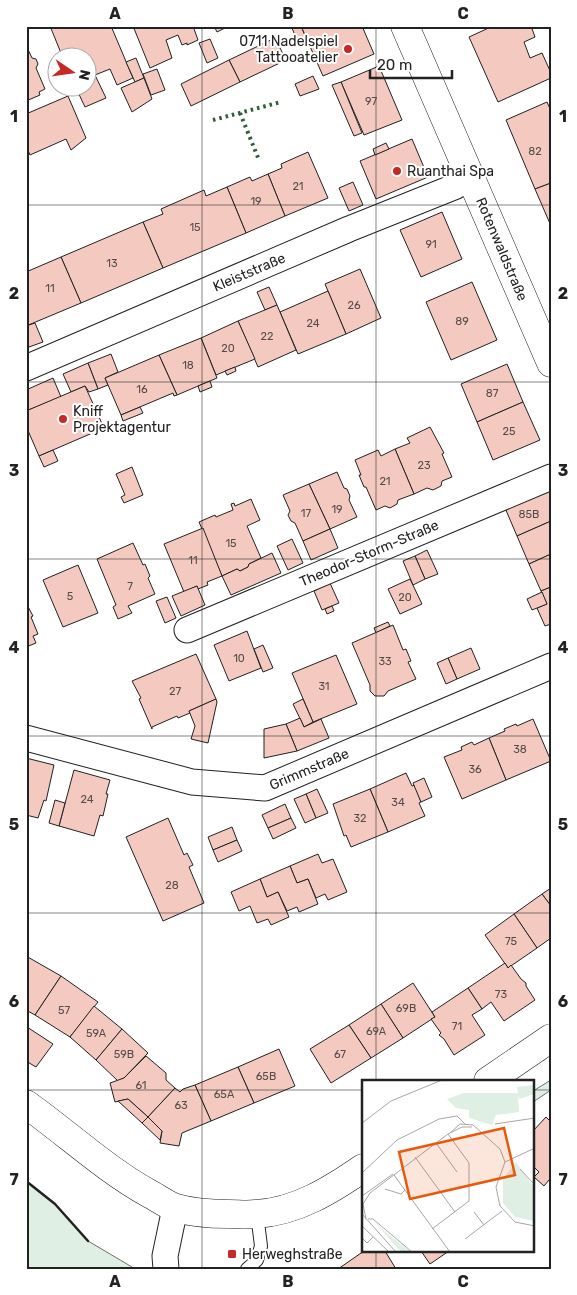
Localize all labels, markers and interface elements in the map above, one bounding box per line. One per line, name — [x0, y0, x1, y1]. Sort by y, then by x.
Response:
text: A — [109, 4, 121, 23]
text: B — [282, 4, 294, 23]
text: C — [457, 4, 469, 23]
place label: 0711 Nadelspiel Tattooatelier — [239, 33, 339, 66]
marker: 0711 Nadelspiel Tattooatelier — [342, 43, 354, 55]
north arrow — [48, 48, 98, 98]
scale bar — [370, 48, 452, 80]
text: 20 m — [377, 56, 412, 74]
text: N — [75, 68, 94, 82]
house number: 97 — [365, 95, 377, 108]
text: 1 — [10, 107, 18, 126]
text: 1 — [559, 107, 567, 126]
house number: 82 — [528, 145, 542, 158]
place label: Ruanthai Spa — [407, 163, 494, 180]
marker: Ruanthai Spa — [391, 165, 403, 177]
house number: 21 — [292, 180, 304, 193]
house number: 19 — [250, 195, 262, 208]
street label: Rotenwaldstraße — [472, 195, 531, 304]
house number: 15 — [189, 221, 201, 234]
house number: 91 — [425, 238, 437, 251]
street label: Kleiststraße — [210, 249, 288, 295]
house number: 13 — [106, 257, 118, 270]
house number: 11 — [45, 282, 55, 295]
text: 2 — [9, 284, 19, 303]
text: 2 — [558, 284, 568, 303]
house number: 26 — [347, 299, 361, 312]
house number: 89 — [455, 315, 469, 328]
house number: 24 — [306, 317, 320, 330]
house number: 22 — [261, 330, 273, 343]
house number: 20 — [221, 342, 235, 355]
house number: 18 — [182, 359, 194, 372]
house number: 16 — [136, 383, 148, 396]
house number: 87 — [486, 387, 499, 400]
place label: Kniff Projektagentur — [73, 403, 172, 436]
marker: Kniff Projektagentur — [57, 413, 69, 425]
house number: 25 — [503, 425, 516, 438]
house number: 23 — [417, 459, 431, 472]
text: 3 — [9, 461, 19, 480]
text: 3 — [558, 461, 568, 480]
house number: 21 — [379, 475, 391, 488]
house number: 19 — [331, 503, 343, 516]
house number: 17 — [301, 507, 312, 520]
house number: 85B — [519, 508, 539, 521]
street label: Theodor-Storm-Straße — [297, 516, 442, 591]
house number: 15 — [225, 537, 237, 550]
house number: 11 — [188, 554, 198, 567]
house number: 7 — [127, 580, 133, 593]
house number: 5 — [67, 590, 74, 603]
house number: 20 — [398, 591, 412, 604]
text: 4 — [9, 638, 20, 657]
text: 4 — [558, 638, 569, 657]
house number: 10 — [233, 652, 245, 665]
house number: 33 — [378, 655, 392, 668]
house number: 31 — [318, 680, 330, 693]
house number: 27 — [169, 685, 181, 698]
house number: 38 — [513, 743, 527, 756]
street label: Grimmstraße — [267, 745, 352, 794]
house number: 36 — [468, 763, 482, 776]
house number: 24 — [80, 793, 94, 806]
house number: 34 — [391, 796, 405, 809]
house number: 32 — [353, 812, 367, 825]
text: 5 — [9, 815, 19, 834]
text: 5 — [558, 815, 568, 834]
house number: 28 — [165, 879, 179, 892]
house number: 75 — [505, 935, 518, 948]
house number: 73 — [495, 988, 508, 1001]
text: 6 — [9, 992, 19, 1011]
text: 6 — [558, 992, 568, 1011]
house number: 69B — [396, 1002, 416, 1015]
house number: 57 — [58, 1004, 70, 1017]
house number: 71 — [452, 1020, 462, 1033]
house number: 69A — [366, 1025, 387, 1038]
house number: 59A — [86, 1027, 107, 1040]
house number: 59B — [114, 1048, 134, 1061]
house number: 67 — [334, 1048, 346, 1061]
house number: 65B — [256, 1070, 276, 1083]
house number: 61 — [135, 1079, 147, 1092]
inset map — [362, 1080, 534, 1252]
house number: 65A — [214, 1088, 235, 1101]
house number: 63 — [174, 1099, 188, 1112]
text: 7 — [9, 1170, 19, 1189]
text: 7 — [558, 1170, 568, 1189]
place label: Herweghstraße — [242, 1246, 343, 1263]
marker: Herweghstraße — [226, 1248, 238, 1260]
text: A — [109, 1272, 121, 1291]
text: B — [282, 1272, 294, 1291]
text: C — [457, 1272, 469, 1291]

